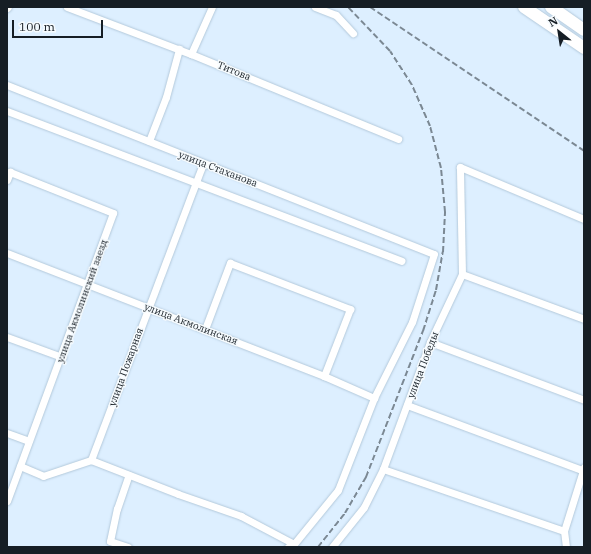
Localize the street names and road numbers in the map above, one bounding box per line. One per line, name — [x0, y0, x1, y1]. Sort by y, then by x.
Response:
street label: Титова — [216, 59, 252, 83]
street label: улица Стаханова — [177, 148, 259, 190]
street label: улица Акмолинский заезд — [54, 238, 110, 364]
street label: улица Акмолинская — [143, 301, 239, 347]
street label: улица Пожарная — [106, 326, 146, 408]
street label: улица Победы — [405, 330, 441, 400]

